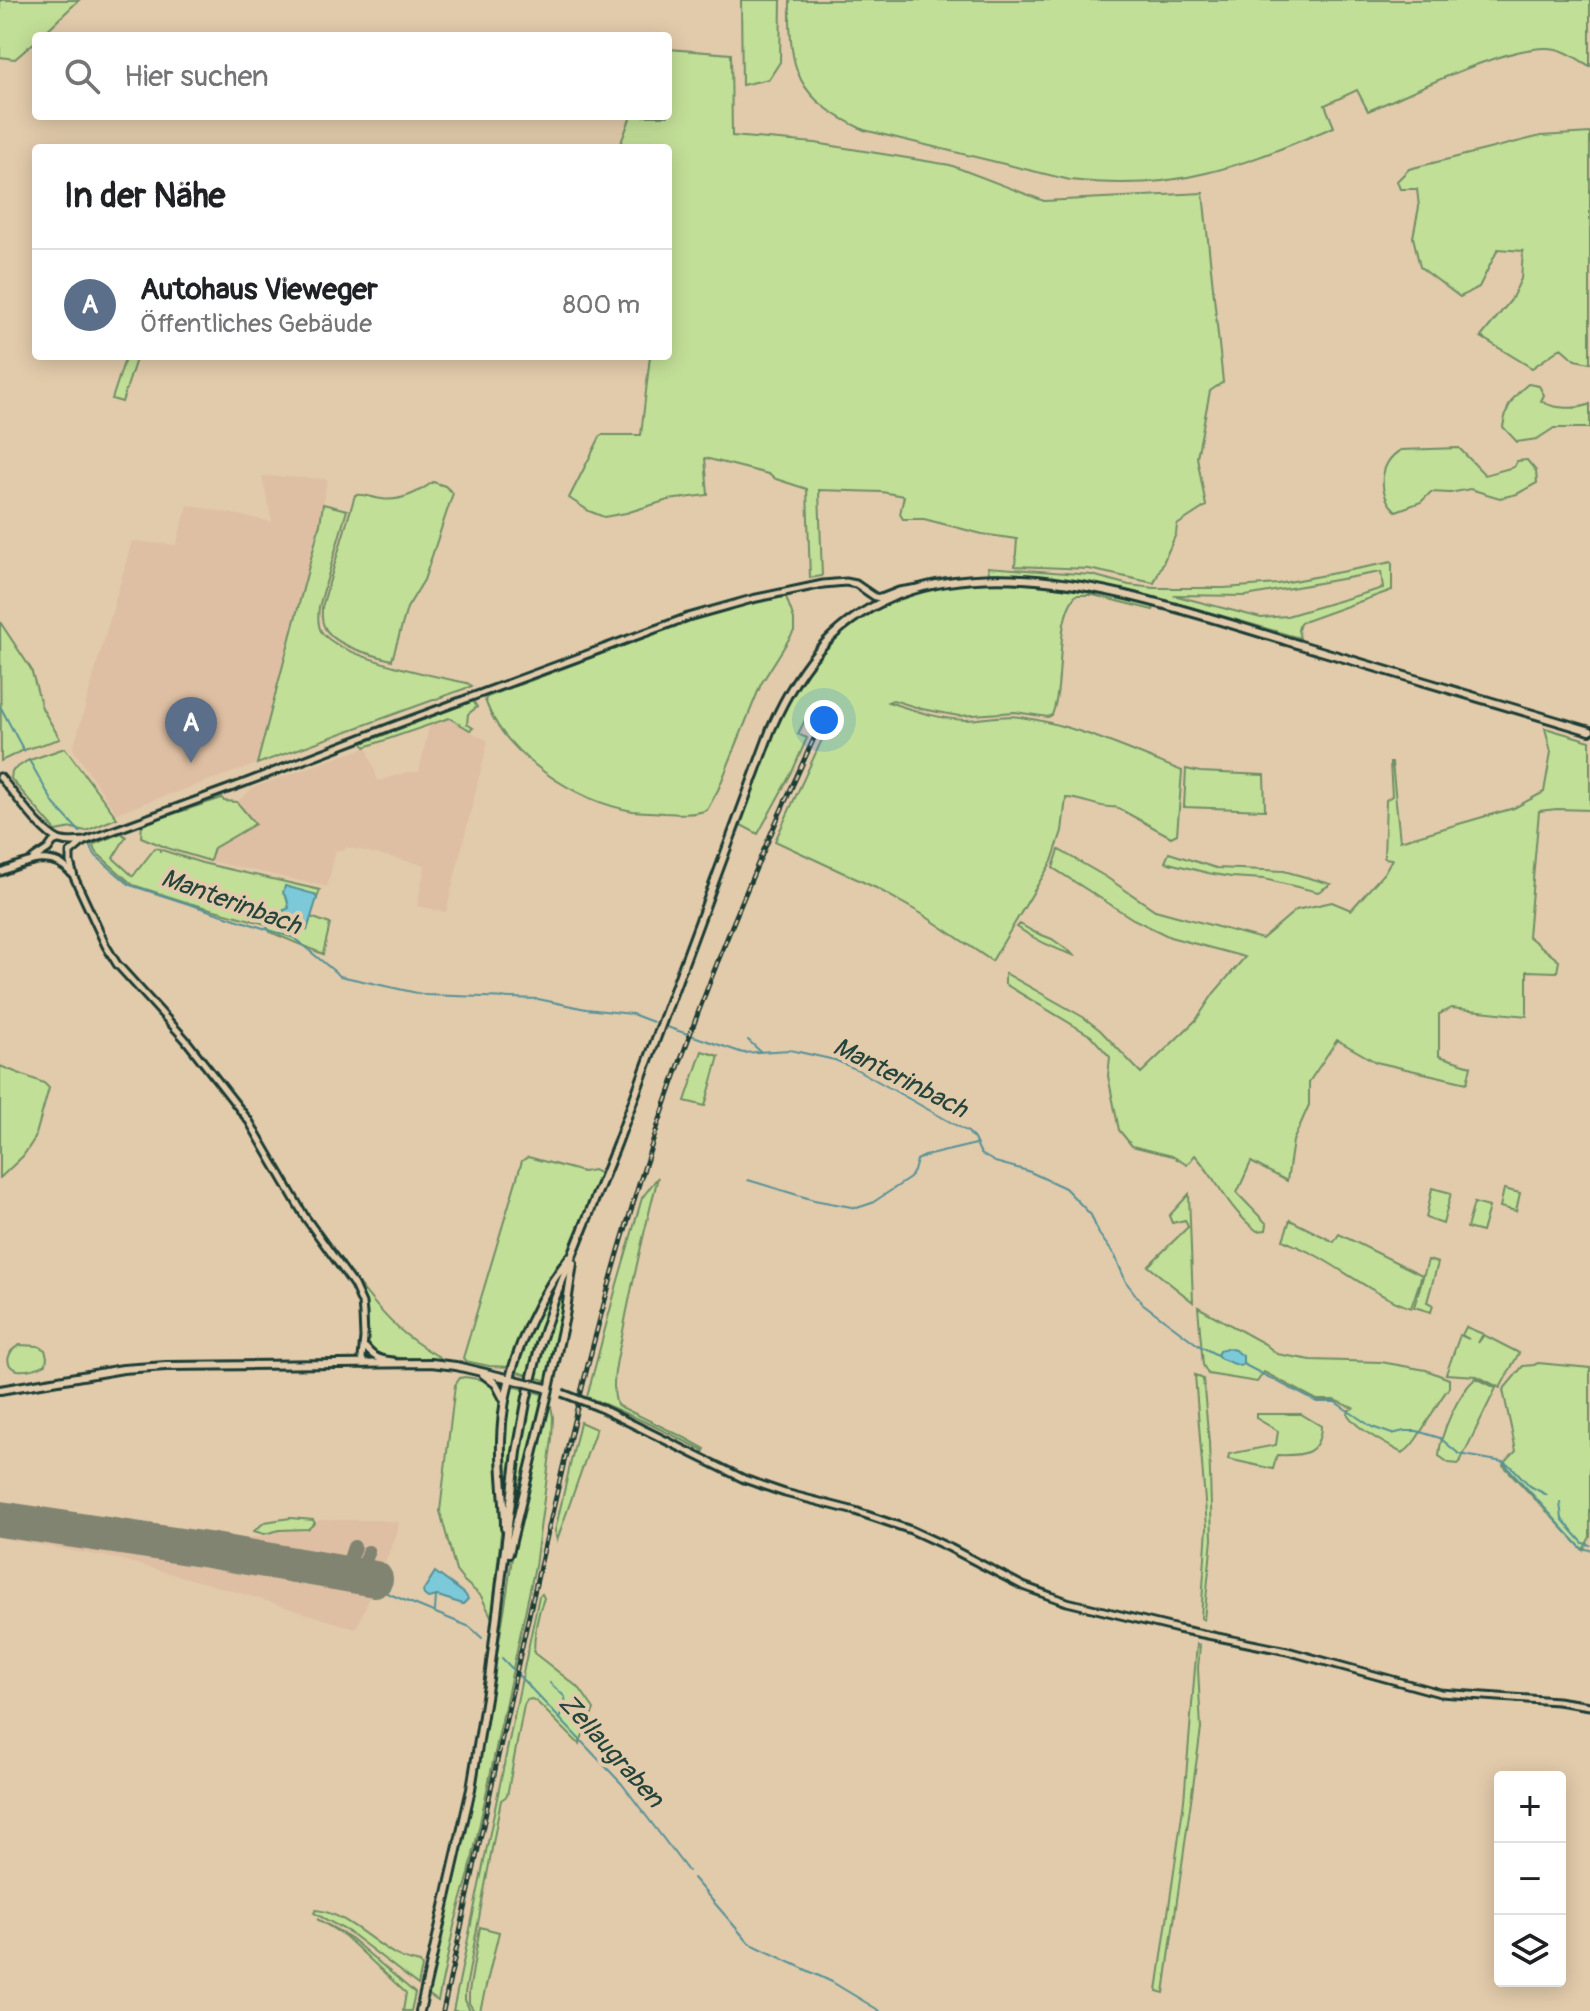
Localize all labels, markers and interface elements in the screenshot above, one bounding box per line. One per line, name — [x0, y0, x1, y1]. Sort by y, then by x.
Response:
search box — [32, 32, 672, 120]
icon: search — [60, 54, 104, 98]
text: Hier suchen — [124, 58, 269, 95]
text: In der Nähe — [64, 175, 225, 218]
text: Autohaus Vieweger — [140, 271, 378, 308]
text: A — [82, 289, 98, 321]
text: 800 m — [563, 289, 640, 321]
text: Öffentliches Gebäude — [140, 308, 372, 340]
pin: A — [165, 697, 217, 763]
your location — [804, 700, 844, 740]
water label: Manterinbach — [157, 862, 307, 943]
water label: Manterinbach — [828, 1031, 974, 1126]
water label: Zellaugraben — [552, 1688, 671, 1815]
map controls — [1494, 1771, 1566, 1987]
button: + — [1494, 1771, 1566, 1843]
button: − — [1494, 1843, 1566, 1915]
button: layers — [1494, 1915, 1566, 1987]

